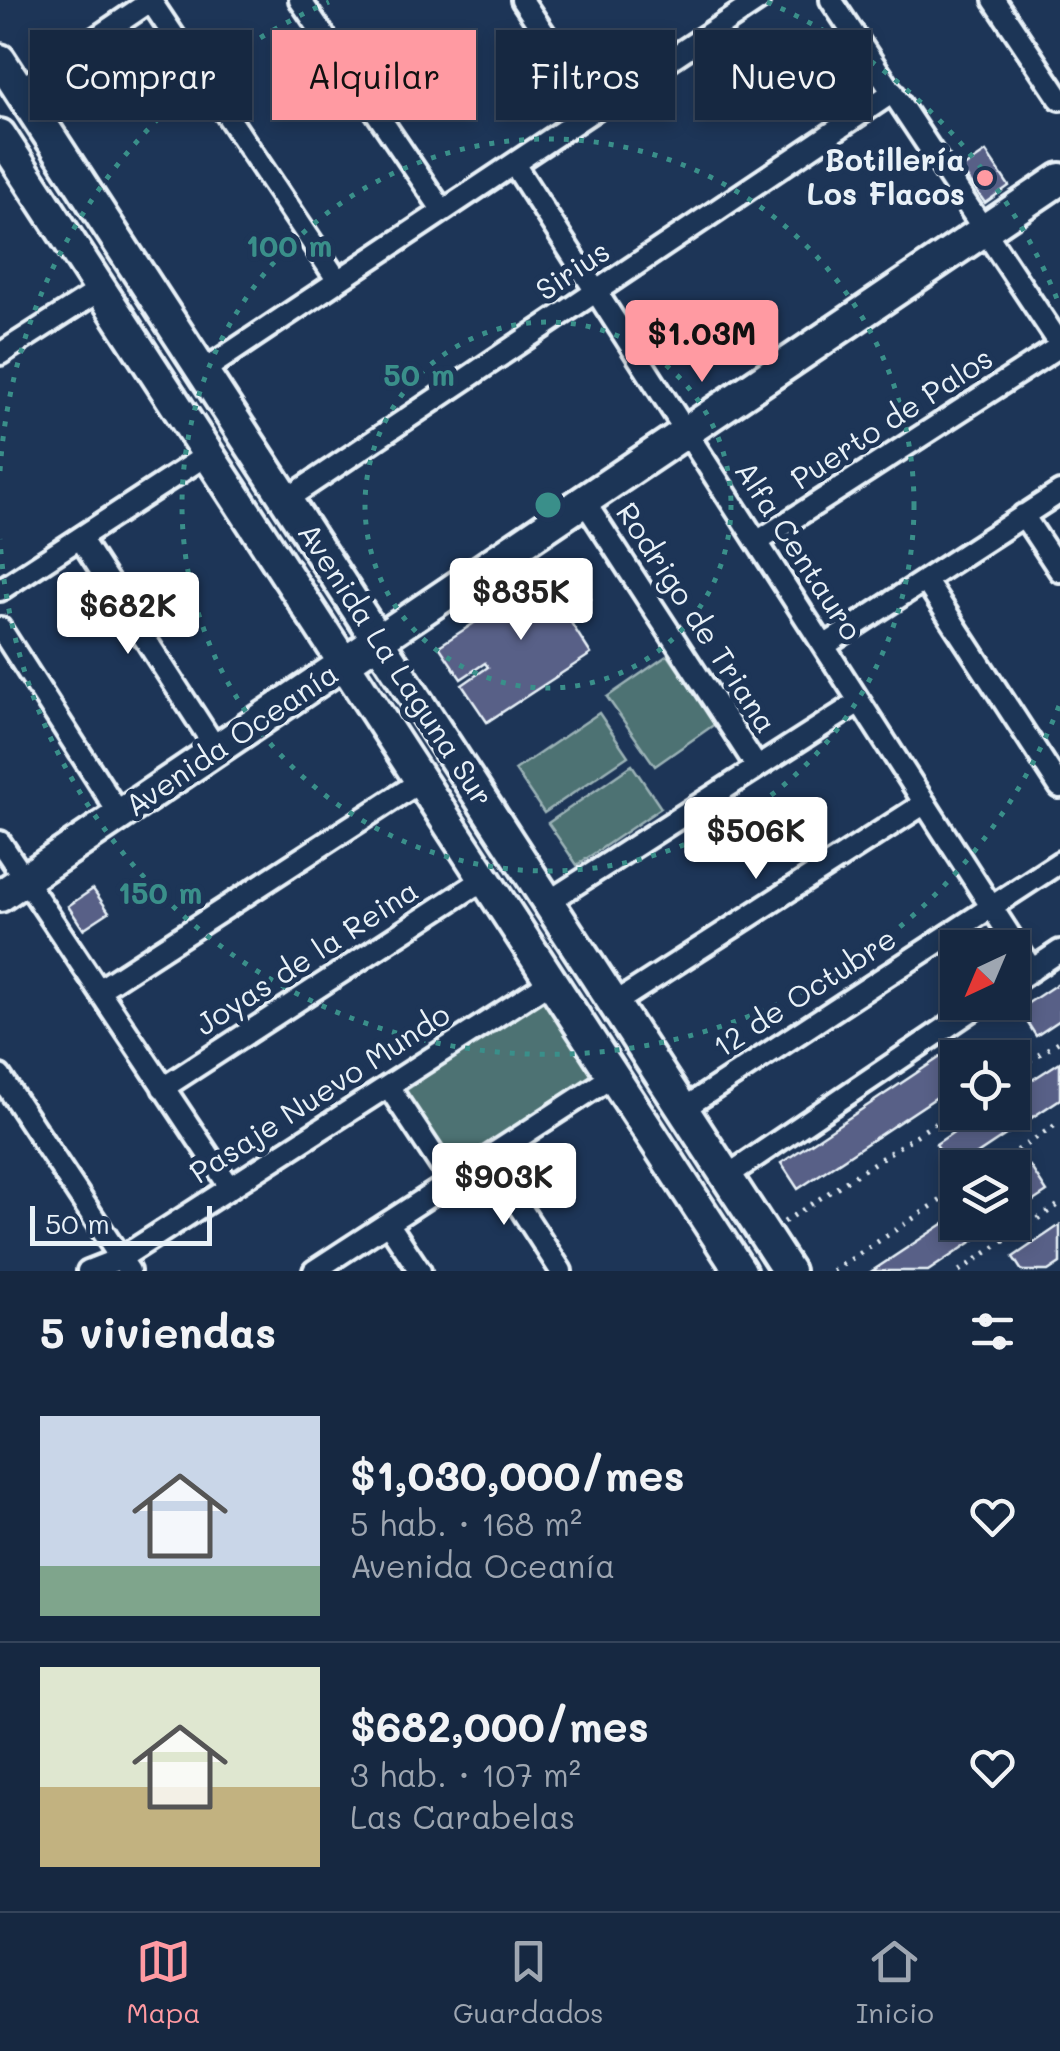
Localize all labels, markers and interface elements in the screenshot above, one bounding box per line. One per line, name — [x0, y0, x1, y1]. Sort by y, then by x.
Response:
chip: Comprar — [30, 30, 252, 120]
chip: Alquilar — [272, 30, 476, 120]
chip: Filtros — [496, 30, 675, 120]
chip: Nuevo — [695, 30, 871, 120]
place label: Botillería Los Flacos — [806, 139, 965, 213]
marker: Botillería Los Flacos — [974, 167, 996, 189]
text: 100 m — [246, 225, 332, 265]
street label: Sirius — [527, 230, 617, 309]
pin: $1.03M — [621, 300, 783, 385]
text: $1.03M — [647, 311, 757, 353]
street label: Puerto de Palos — [782, 337, 1000, 498]
text: 50 m — [383, 354, 455, 394]
street label: Alfa Centauro — [727, 453, 873, 647]
centre of rings — [530, 487, 566, 523]
street label: Rodrigo de Triana — [608, 494, 787, 740]
street label: Avenida La Laguna Sur — [290, 514, 504, 814]
pin: $835K — [451, 558, 591, 643]
text: $835K — [472, 569, 570, 611]
pin: $682K — [58, 572, 198, 657]
text: $682K — [79, 583, 177, 625]
street label: Avenida Oceanía — [117, 652, 345, 824]
pin: $506K — [686, 797, 826, 882]
text: $506K — [706, 808, 806, 850]
street label: Joyas de la Reina — [187, 869, 425, 1043]
text: 150 m — [118, 872, 202, 912]
street label: 12 de Octubre — [705, 917, 903, 1065]
north arrow — [940, 930, 1030, 1020]
map controls — [940, 930, 1030, 1240]
street label: Pasaje Nuevo Mundo — [181, 993, 457, 1192]
button: locate — [940, 1040, 1030, 1130]
pin: $903K — [434, 1143, 574, 1228]
button: layers — [940, 1150, 1030, 1240]
text: $903K — [454, 1154, 554, 1196]
scale bar — [30, 1201, 212, 1246]
text: 50 m — [45, 1205, 110, 1241]
text: 5 viviendas — [40, 1304, 276, 1359]
icon: filters — [965, 1304, 1020, 1359]
text: $1,030,000/mes — [350, 1447, 685, 1502]
icon: home — [120, 1456, 240, 1576]
icon: heart — [965, 1489, 1020, 1544]
text: 5 hab. · 168 m² — [350, 1502, 582, 1544]
text: Avenida Oceanía — [350, 1544, 615, 1586]
text: $682,000/mes — [350, 1698, 649, 1753]
icon: home — [120, 1707, 240, 1827]
icon: heart — [965, 1740, 1020, 1795]
text: 3 hab. · 107 m² — [350, 1753, 581, 1795]
text: Las Carabelas — [350, 1795, 575, 1837]
tab: Mapa — [126, 1934, 201, 2030]
tab: Guardados — [453, 1934, 604, 2030]
tab: Inicio — [856, 1934, 934, 2030]

